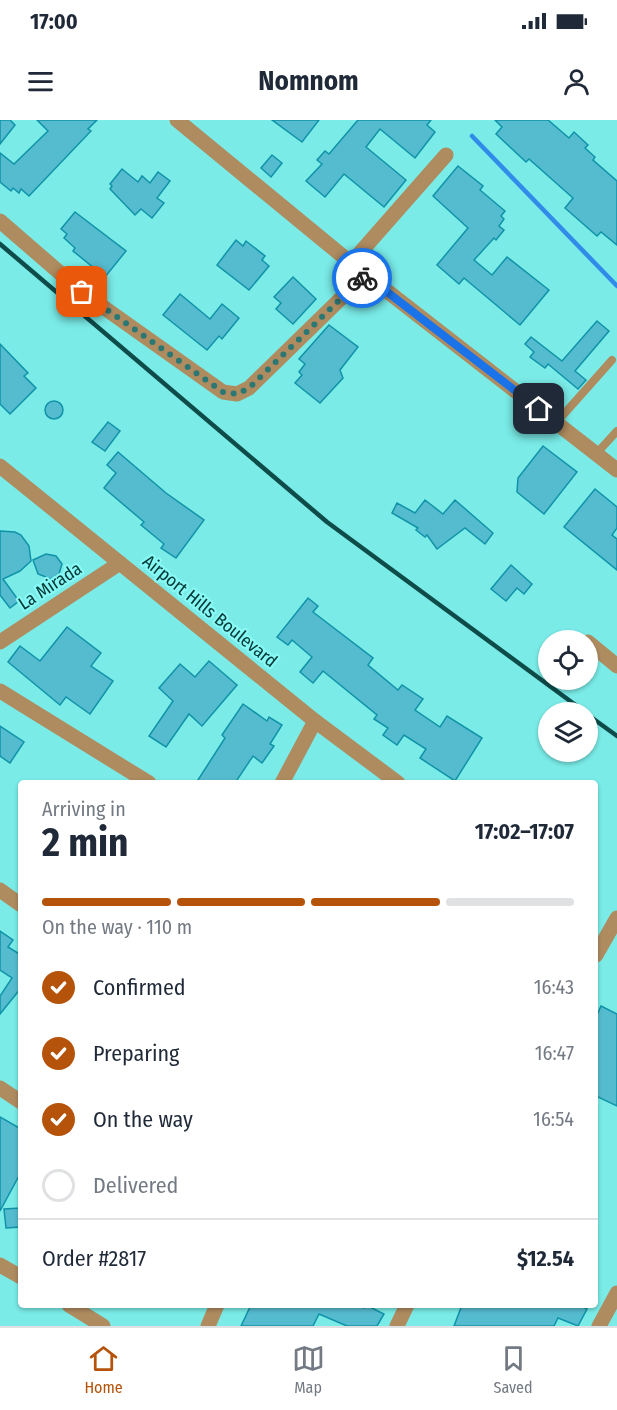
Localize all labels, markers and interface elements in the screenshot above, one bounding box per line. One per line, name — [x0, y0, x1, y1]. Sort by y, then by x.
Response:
text: 17:00 — [30, 8, 78, 35]
icon: menu — [24, 65, 57, 98]
text: Nomnom — [258, 65, 359, 97]
icon: person — [560, 65, 593, 98]
courier — [332, 248, 392, 308]
icon: bike — [346, 262, 379, 295]
pin — [56, 266, 107, 317]
icon: bag — [65, 275, 98, 308]
pin — [513, 383, 564, 434]
icon: home — [522, 392, 555, 425]
street label: Airport Hills Boulevard — [138, 550, 282, 672]
street label: La Mirada — [14, 557, 86, 615]
map controls — [538, 630, 598, 762]
button: locate — [538, 630, 598, 690]
button: layers — [538, 702, 598, 762]
text: Arriving in — [42, 797, 126, 821]
text: 17:02–17:07 — [475, 818, 574, 845]
text: 2 min — [42, 820, 128, 866]
text: On the way · 110 m — [42, 915, 192, 939]
icon: check — [42, 971, 75, 1004]
text: Confirmed — [93, 974, 186, 1001]
text: 16:43 — [534, 975, 574, 999]
icon: check — [42, 1037, 75, 1070]
text: Preparing — [93, 1040, 179, 1067]
text: 16:47 — [535, 1041, 574, 1065]
icon: check — [42, 1103, 75, 1136]
text: On the way — [93, 1106, 193, 1133]
text: 16:54 — [533, 1107, 574, 1131]
text: Delivered — [93, 1172, 178, 1199]
text: Order #2817 — [42, 1245, 146, 1272]
text: $12.54 — [517, 1245, 574, 1272]
tab: Home — [84, 1342, 123, 1397]
tab: Map — [292, 1342, 325, 1397]
tab: Saved — [493, 1342, 533, 1397]

